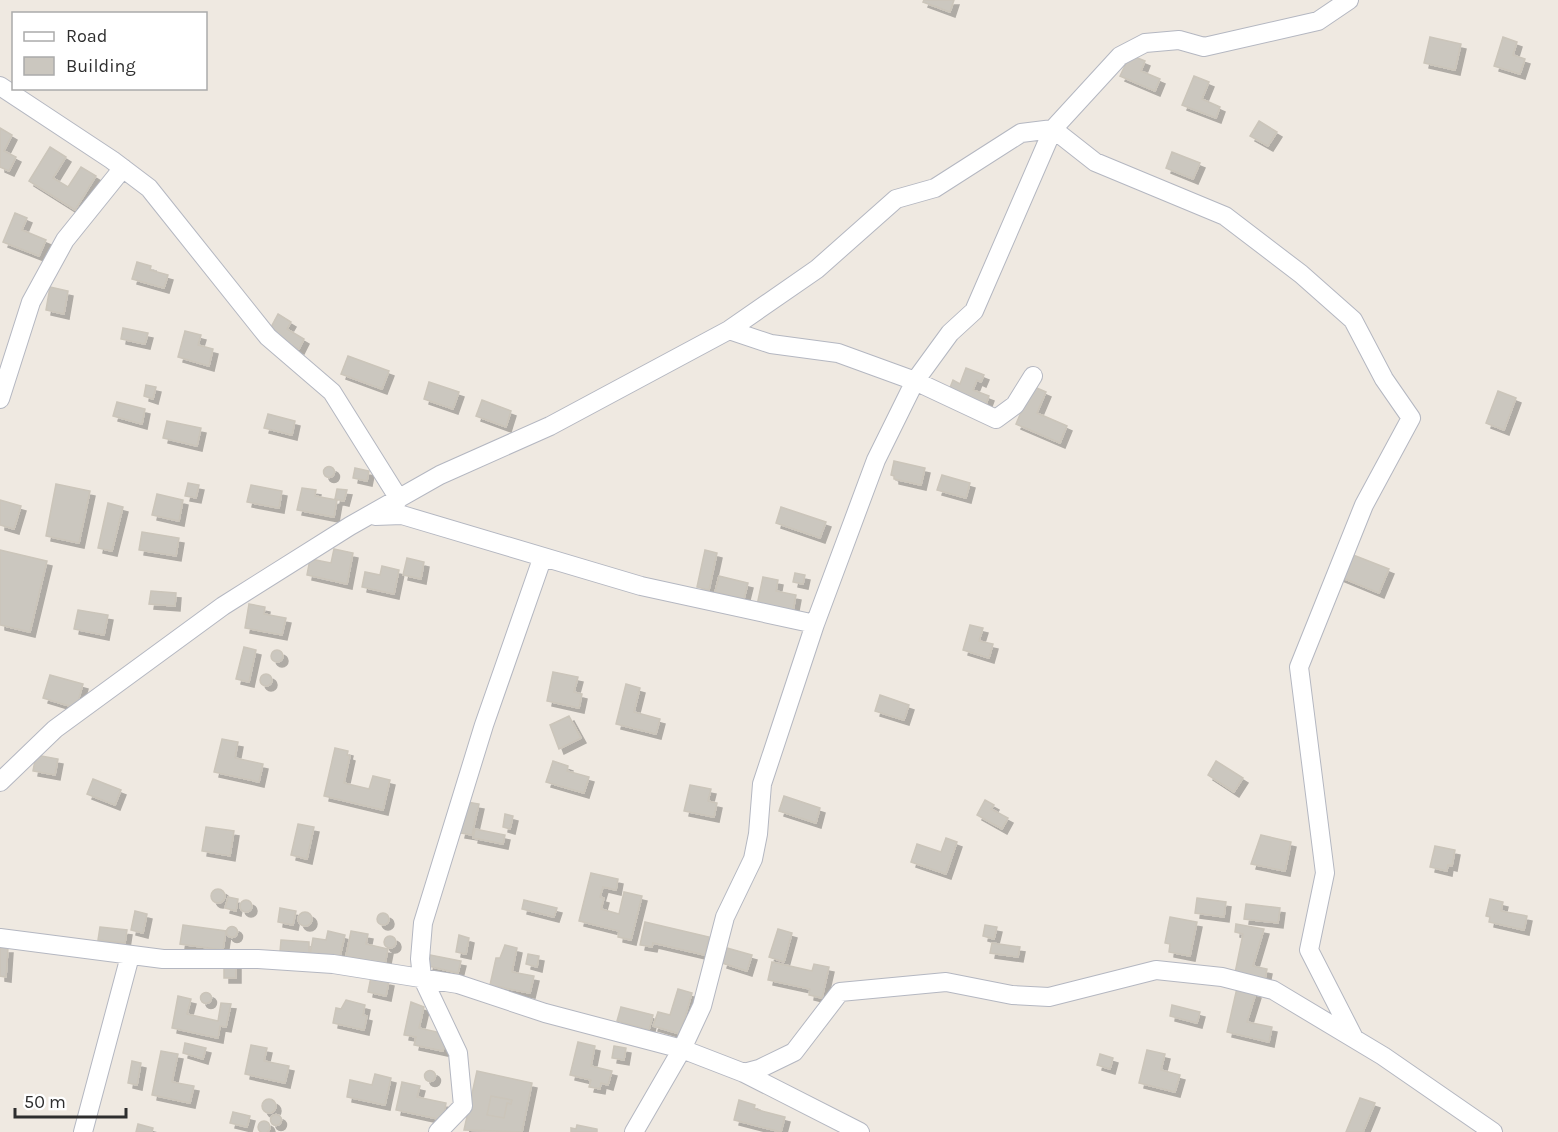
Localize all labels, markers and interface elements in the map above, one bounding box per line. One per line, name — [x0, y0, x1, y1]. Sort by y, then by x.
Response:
legend — [12, 12, 207, 90]
text: Road — [66, 25, 107, 47]
text: Building — [66, 55, 136, 77]
scale bar — [15, 1081, 126, 1119]
text: 50 m — [24, 1091, 66, 1113]

